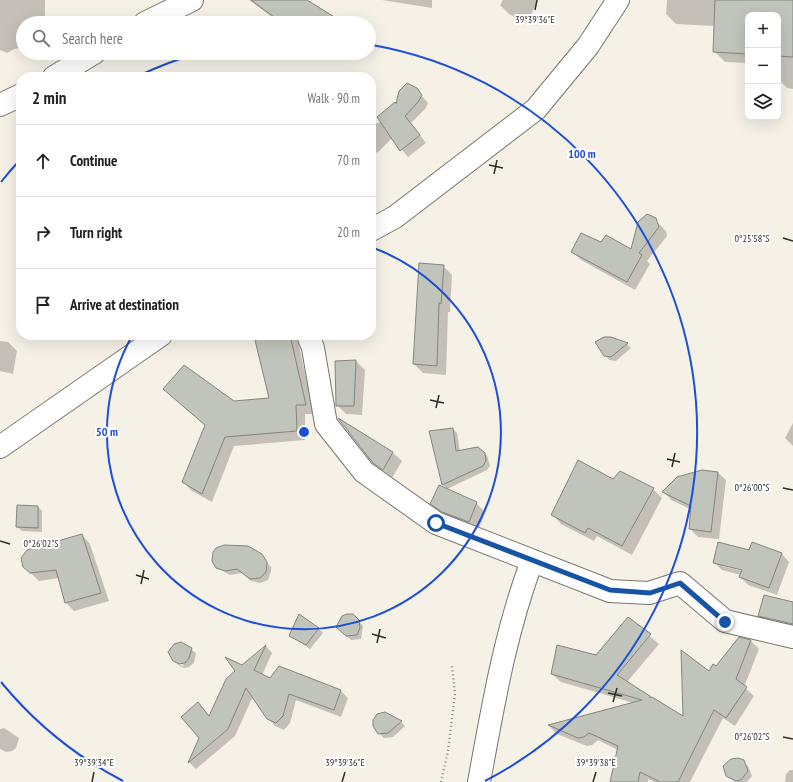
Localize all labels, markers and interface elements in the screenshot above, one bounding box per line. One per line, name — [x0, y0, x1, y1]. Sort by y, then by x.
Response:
map controls — [745, 12, 781, 120]
button: + — [745, 12, 781, 48]
text: 39°39'36"E — [515, 13, 555, 26]
search box — [16, 16, 376, 60]
icon: search — [30, 27, 52, 49]
text: Search here — [62, 29, 123, 48]
button: − — [745, 48, 781, 84]
button: layers — [745, 84, 781, 120]
text: 2 min — [32, 87, 66, 109]
text: Walk · 90 m — [308, 90, 360, 107]
text: 100 m — [568, 146, 596, 161]
icon: ahead — [32, 150, 54, 172]
text: Continue — [70, 151, 117, 170]
text: 70 m — [337, 152, 360, 169]
icon: right — [32, 222, 54, 244]
text: Turn right — [70, 223, 122, 242]
text: 20 m — [337, 224, 360, 241]
text: 0°25'58"S — [735, 232, 769, 245]
icon: arrive — [32, 294, 54, 316]
text: Arrive at destination — [70, 295, 179, 314]
text: 50 m — [96, 424, 118, 439]
centre of rings — [297, 425, 311, 439]
text: 0°26'00"S — [735, 481, 769, 494]
route start — [427, 514, 445, 532]
text: 0°26'02"S — [24, 537, 58, 550]
route end — [716, 613, 734, 631]
text: 0°26'02"S — [735, 730, 769, 743]
text: 39°39'34"E — [74, 756, 114, 769]
text: 39°39'36"E — [325, 756, 365, 769]
text: 39°39'38"E — [576, 756, 616, 769]

